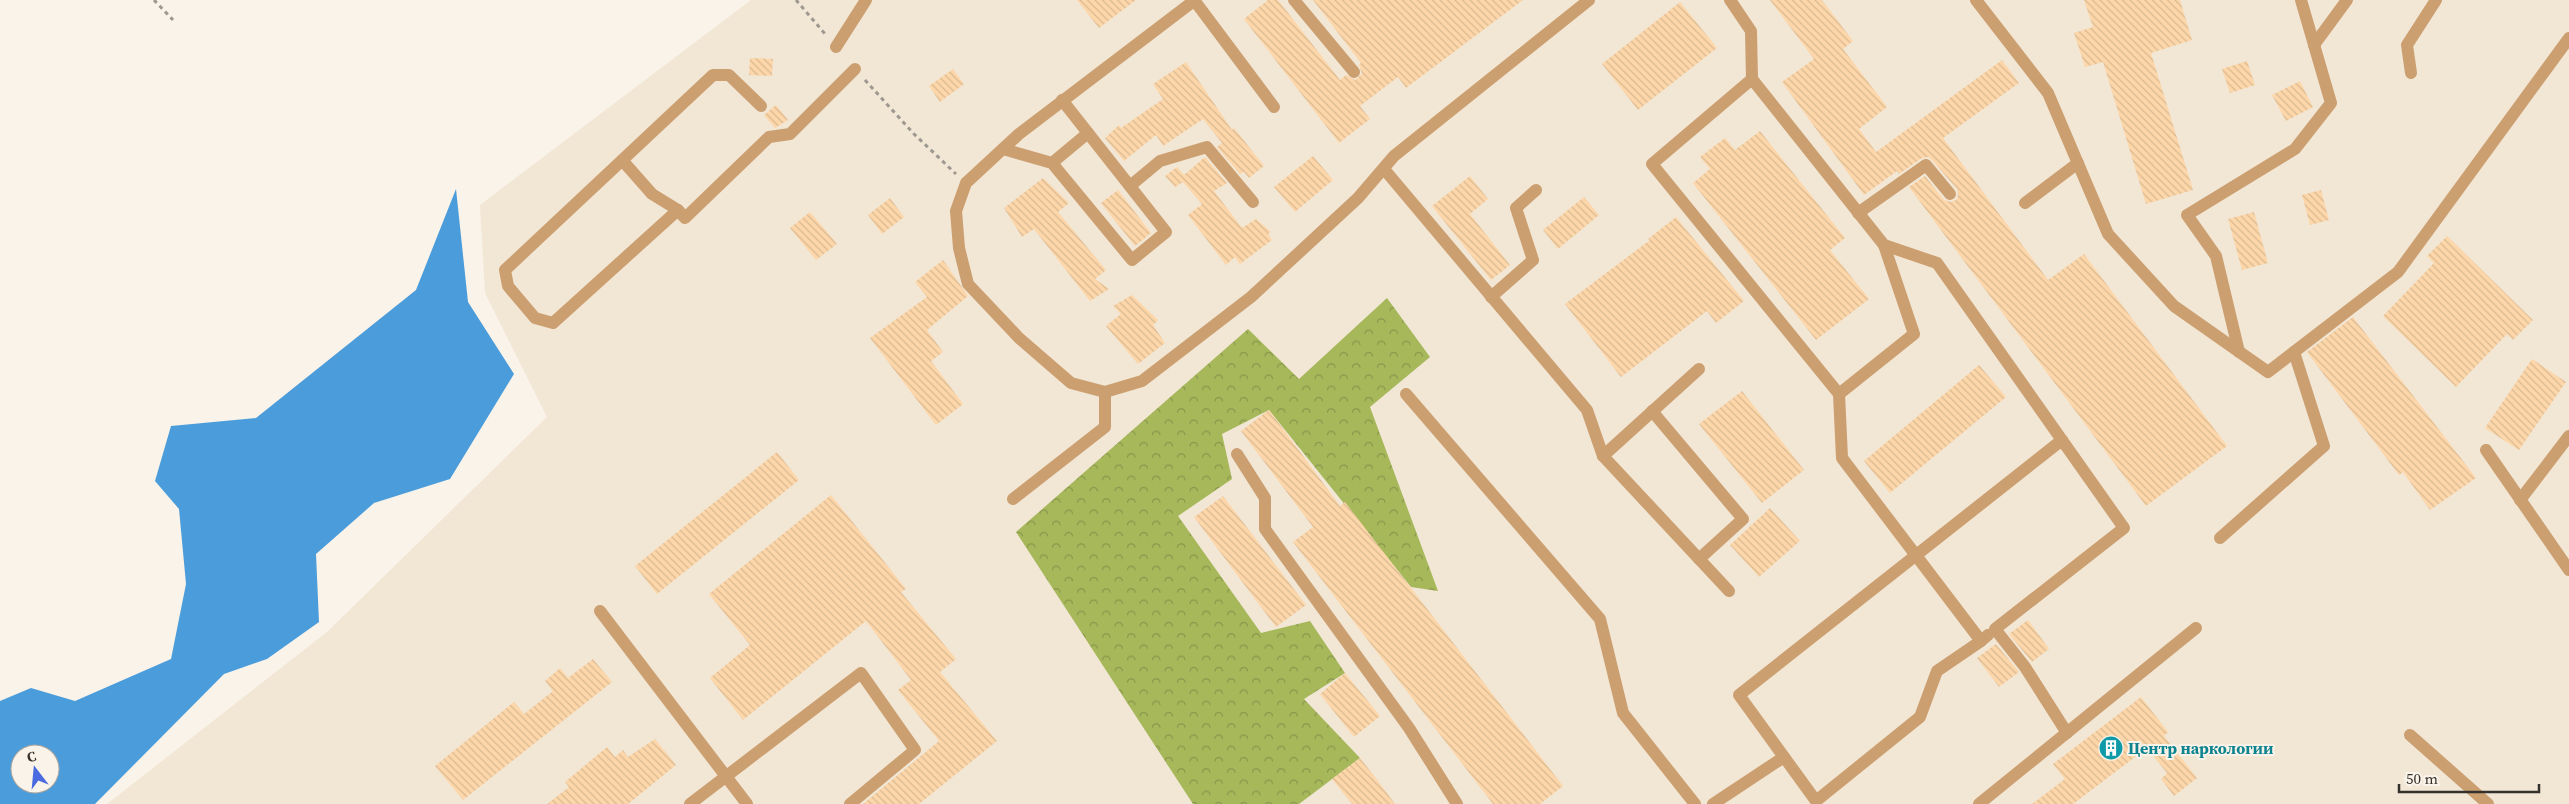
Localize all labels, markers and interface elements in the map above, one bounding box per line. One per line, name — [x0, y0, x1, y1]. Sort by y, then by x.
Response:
building icon: Центр наркологии — [2098, 735, 2124, 761]
place label: Центр наркологии — [2128, 737, 2274, 759]
north arrow — [10, 744, 60, 794]
text: С — [24, 746, 39, 767]
scale bar — [2399, 762, 2539, 794]
text: 50 m — [2406, 768, 2438, 789]

